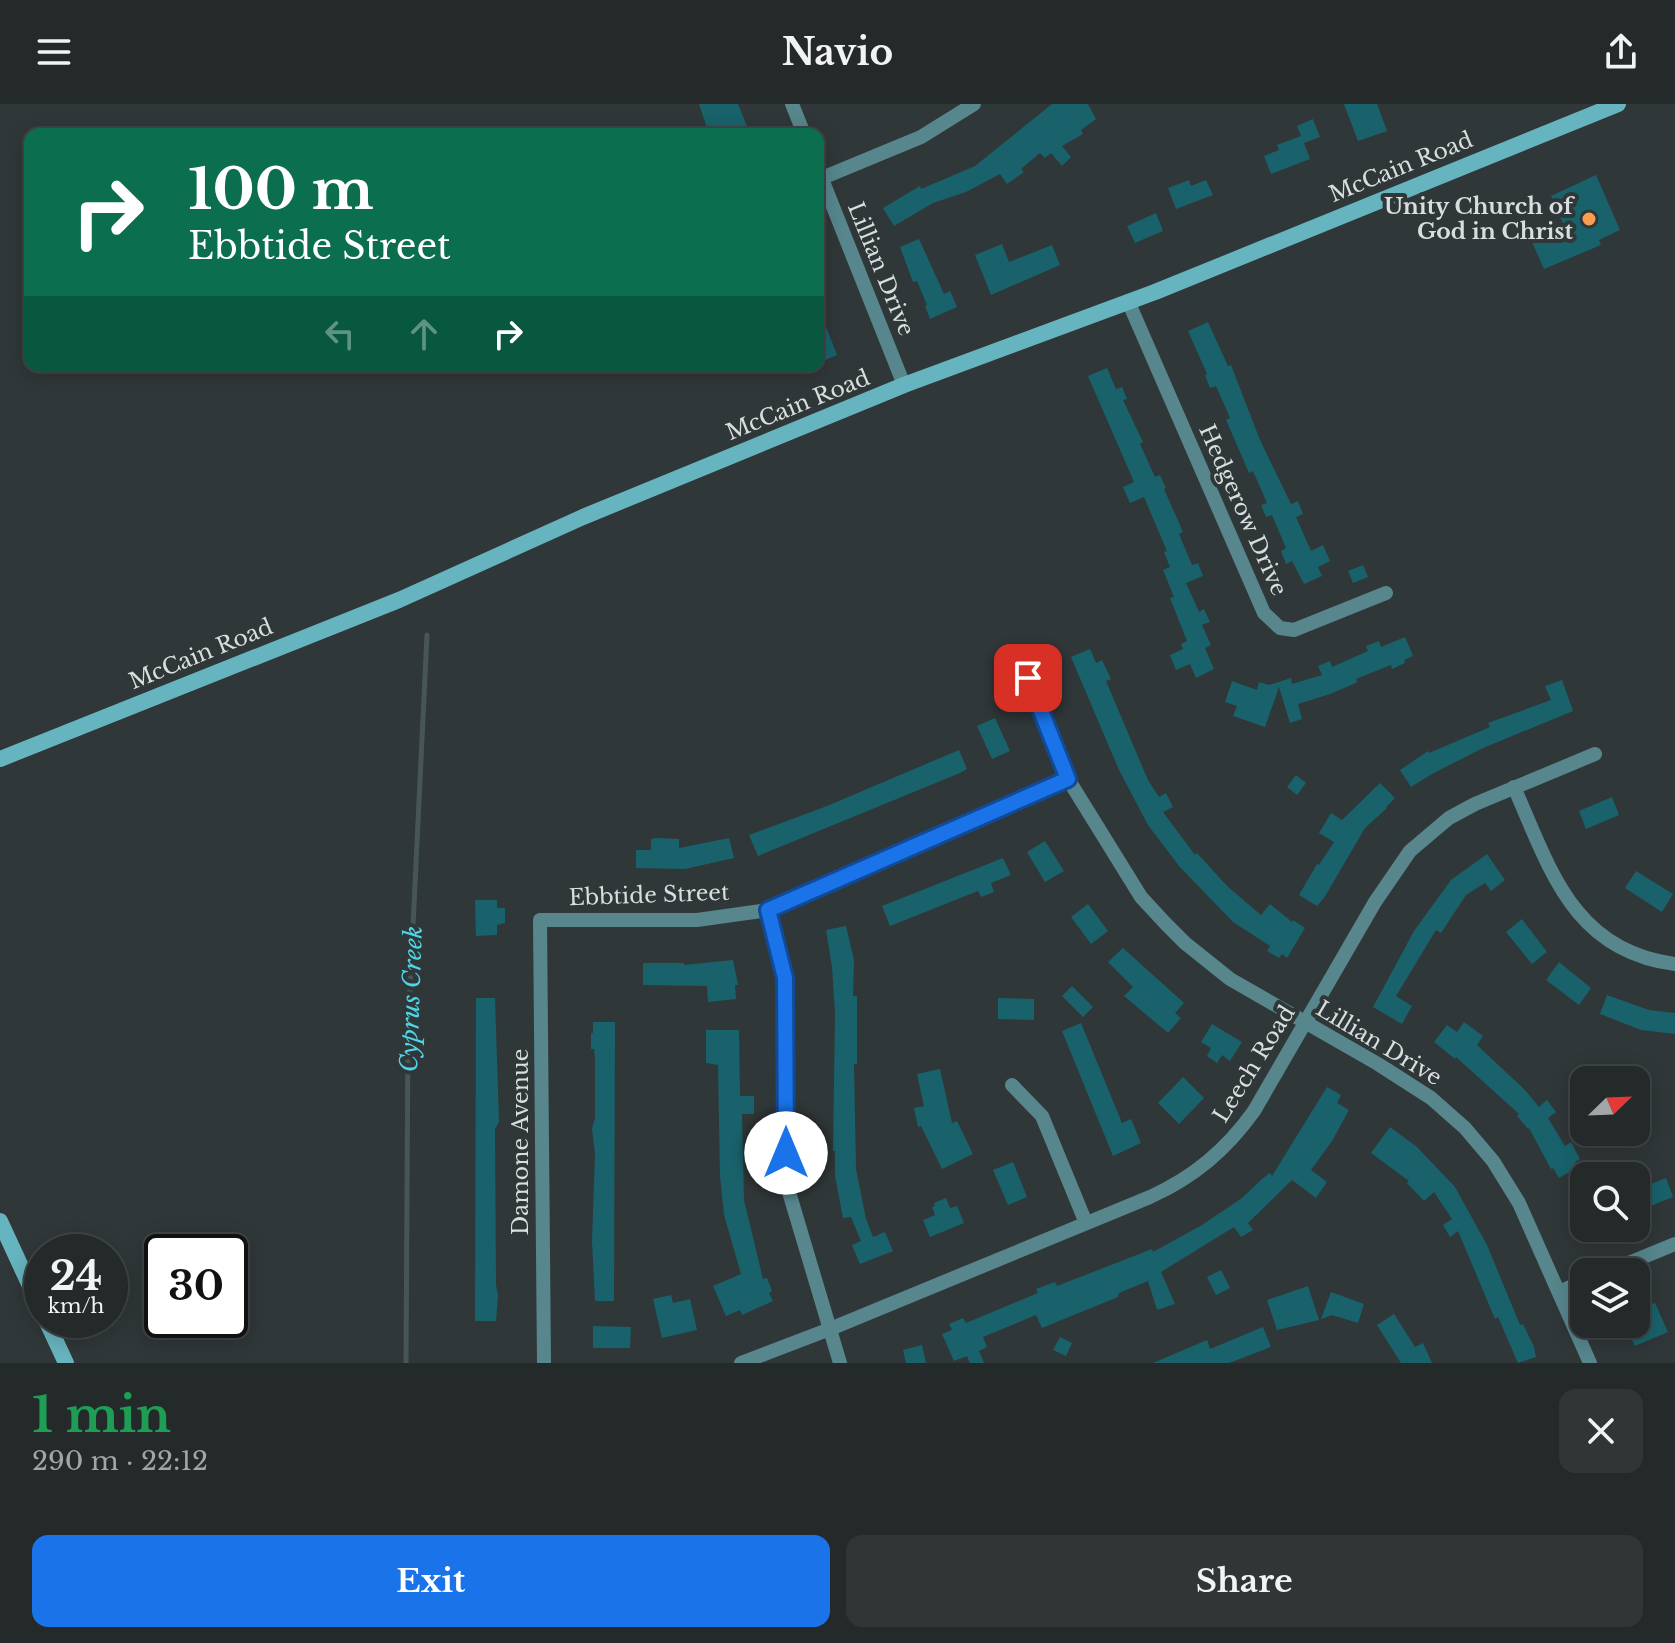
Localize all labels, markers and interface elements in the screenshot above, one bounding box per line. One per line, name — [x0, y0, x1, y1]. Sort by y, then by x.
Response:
icon: menu — [32, 30, 76, 74]
text: Navio — [782, 30, 893, 75]
icon: share — [1599, 30, 1643, 74]
street label: McCain Road — [1325, 126, 1477, 208]
text: 100 m — [188, 155, 374, 224]
icon: right — [56, 160, 160, 264]
place label: Unity Church of God in Christ — [1384, 193, 1575, 245]
street label: Lillian Drive — [842, 198, 920, 340]
marker: Unity Church of God in Christ — [1580, 210, 1598, 228]
text: Ebbtide Street — [188, 224, 451, 269]
icon: left — [318, 312, 362, 356]
icon: ahead — [402, 312, 446, 356]
icon: right — [486, 312, 530, 356]
street label: McCain Road — [722, 364, 874, 446]
street label: Hedgerow Drive — [1193, 420, 1293, 600]
street label: McCain Road — [125, 613, 277, 695]
pin — [994, 644, 1062, 712]
icon: arrive — [1006, 656, 1050, 700]
street label: Ebbtide Street — [568, 879, 730, 911]
water label: Cyprus Creek — [394, 925, 428, 1073]
street label: Lillian Drive — [1311, 995, 1447, 1091]
street label: Leech Road — [1207, 1000, 1301, 1128]
street label: Damone Avenue — [507, 1049, 534, 1235]
north arrow — [1570, 1066, 1650, 1146]
map controls — [1570, 1066, 1650, 1338]
position arrow — [744, 1111, 828, 1195]
button: search — [1570, 1162, 1650, 1242]
speed limit sign: 30 — [144, 1234, 248, 1338]
text: 24 — [50, 1251, 102, 1301]
button: layers — [1570, 1258, 1650, 1338]
text: km/h — [48, 1294, 104, 1318]
text: 1 min — [32, 1385, 171, 1445]
button: close — [1559, 1389, 1643, 1473]
text: 290 m · 22:12 — [32, 1445, 208, 1477]
button: Exit — [32, 1535, 830, 1627]
button: Share — [846, 1535, 1643, 1627]

